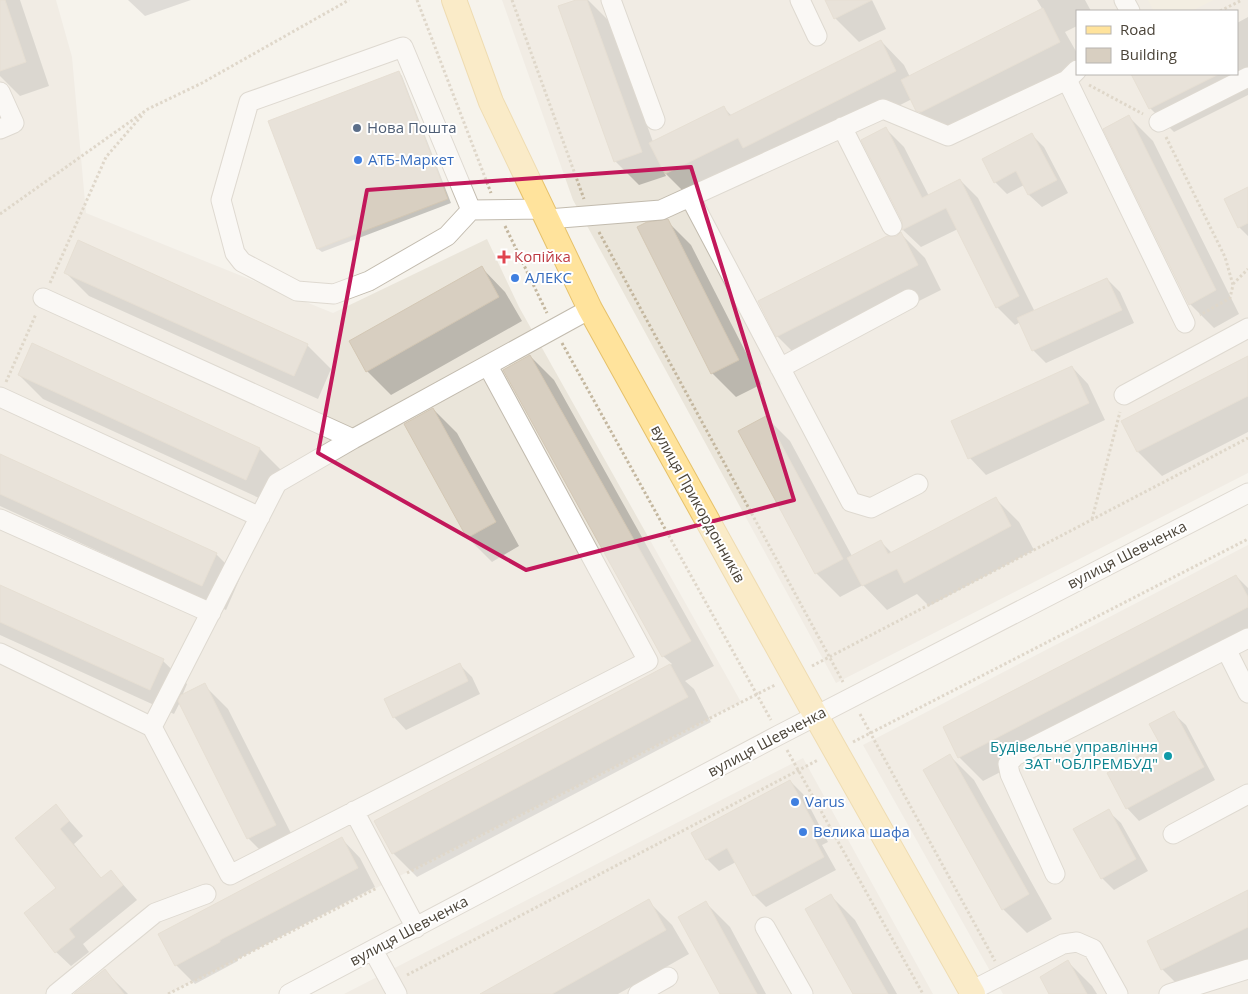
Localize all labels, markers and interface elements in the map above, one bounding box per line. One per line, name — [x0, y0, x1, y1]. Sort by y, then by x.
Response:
legend — [1076, 10, 1238, 75]
text: Road — [1120, 19, 1156, 39]
text: Building — [1120, 44, 1177, 64]
place label: Нова Пошта — [367, 117, 457, 137]
marker: Нова Пошта — [351, 122, 363, 134]
place label: АТБ-Маркет — [368, 149, 454, 169]
marker: АТБ-Маркет — [352, 154, 364, 166]
place label: Копійка — [514, 246, 571, 266]
marker: Копійка — [498, 251, 510, 263]
place label: АЛЕКС — [525, 267, 572, 287]
marker: АЛЕКС — [509, 272, 521, 284]
street label: вулиця Прикордонників — [647, 421, 751, 586]
street label: вулиця Шевченка — [1063, 515, 1190, 593]
street label: вулиця Шевченка — [704, 701, 829, 781]
place label: Будівельне управління ЗАТ "ОБЛРЕМБУД" — [990, 736, 1158, 773]
marker: Будівельне управління ЗАТ "ОБЛРЕМБУД" — [1162, 750, 1174, 762]
place label: Varus — [805, 791, 845, 811]
marker: Varus — [789, 796, 801, 808]
place label: Велика шафа — [813, 821, 910, 841]
marker: Велика шафа — [797, 826, 809, 838]
street label: вулиця Шевченка — [346, 890, 471, 970]

